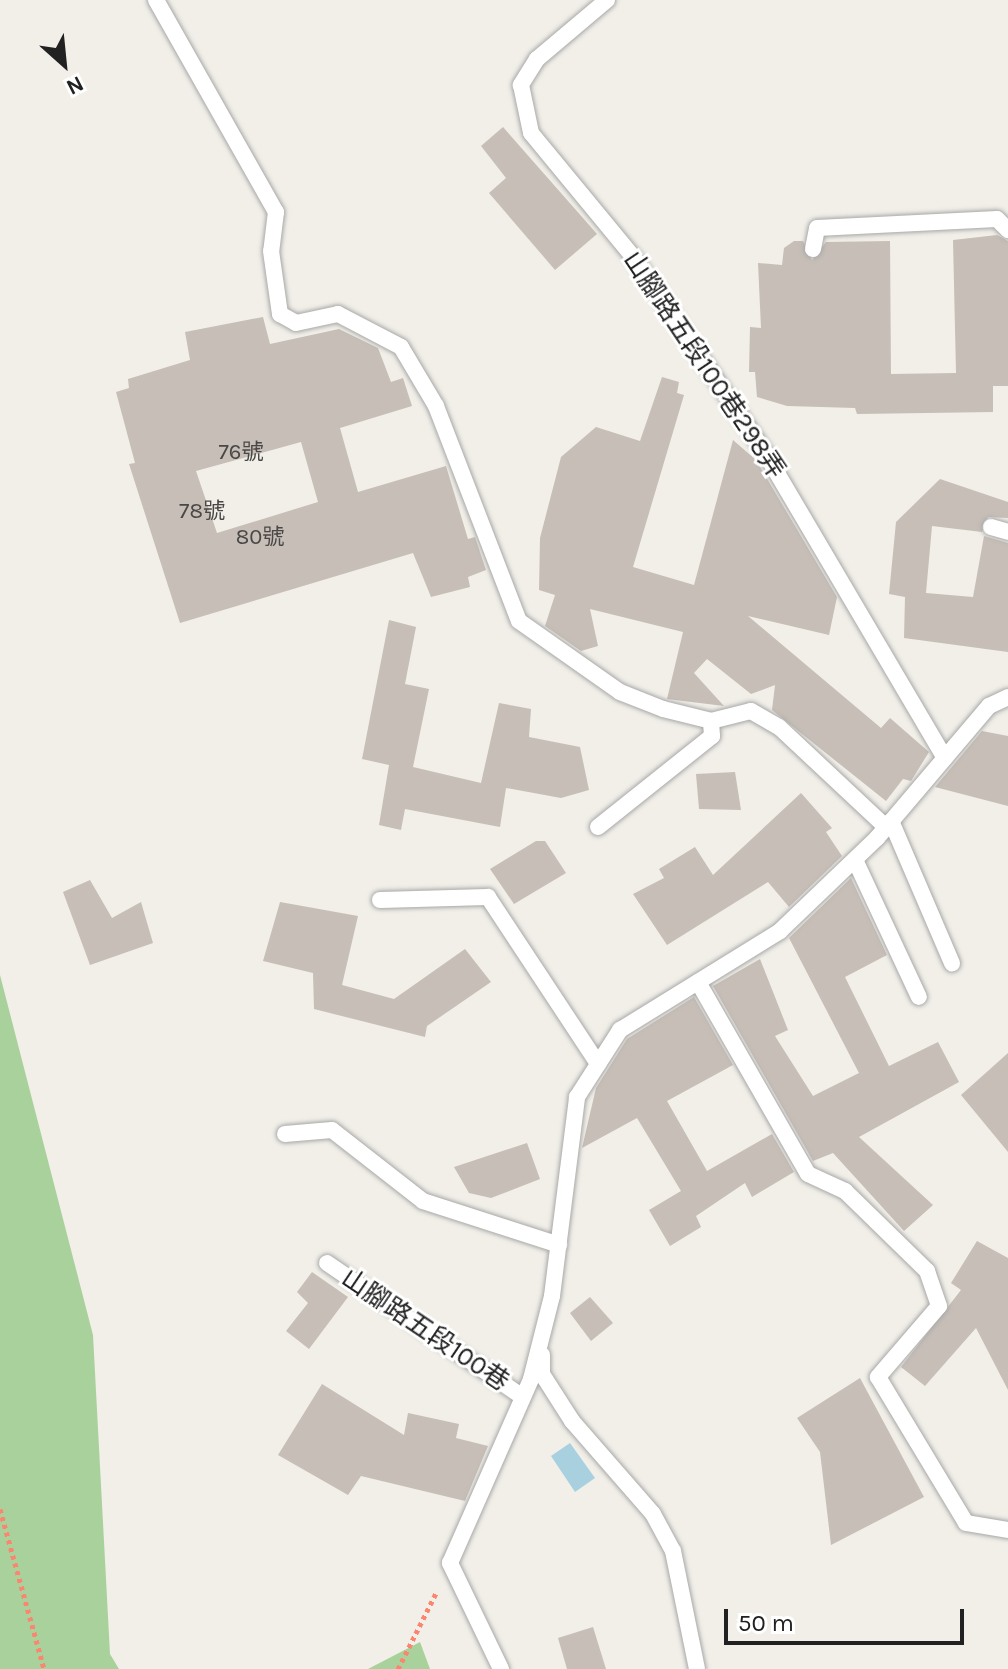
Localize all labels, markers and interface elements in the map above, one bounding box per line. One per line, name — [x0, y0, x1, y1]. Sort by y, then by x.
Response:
north arrow — [24, 24, 104, 104]
text: N — [62, 70, 88, 101]
street label: 山腳路五段100巷298弄 — [616, 245, 792, 485]
house number: 76號 — [219, 440, 263, 466]
house number: 78號 — [179, 499, 225, 525]
house number: 80號 — [236, 525, 284, 551]
street label: 山腳路五段100巷 — [335, 1262, 515, 1398]
scale bar — [728, 1593, 968, 1643]
text: 50 m — [738, 1609, 794, 1637]

